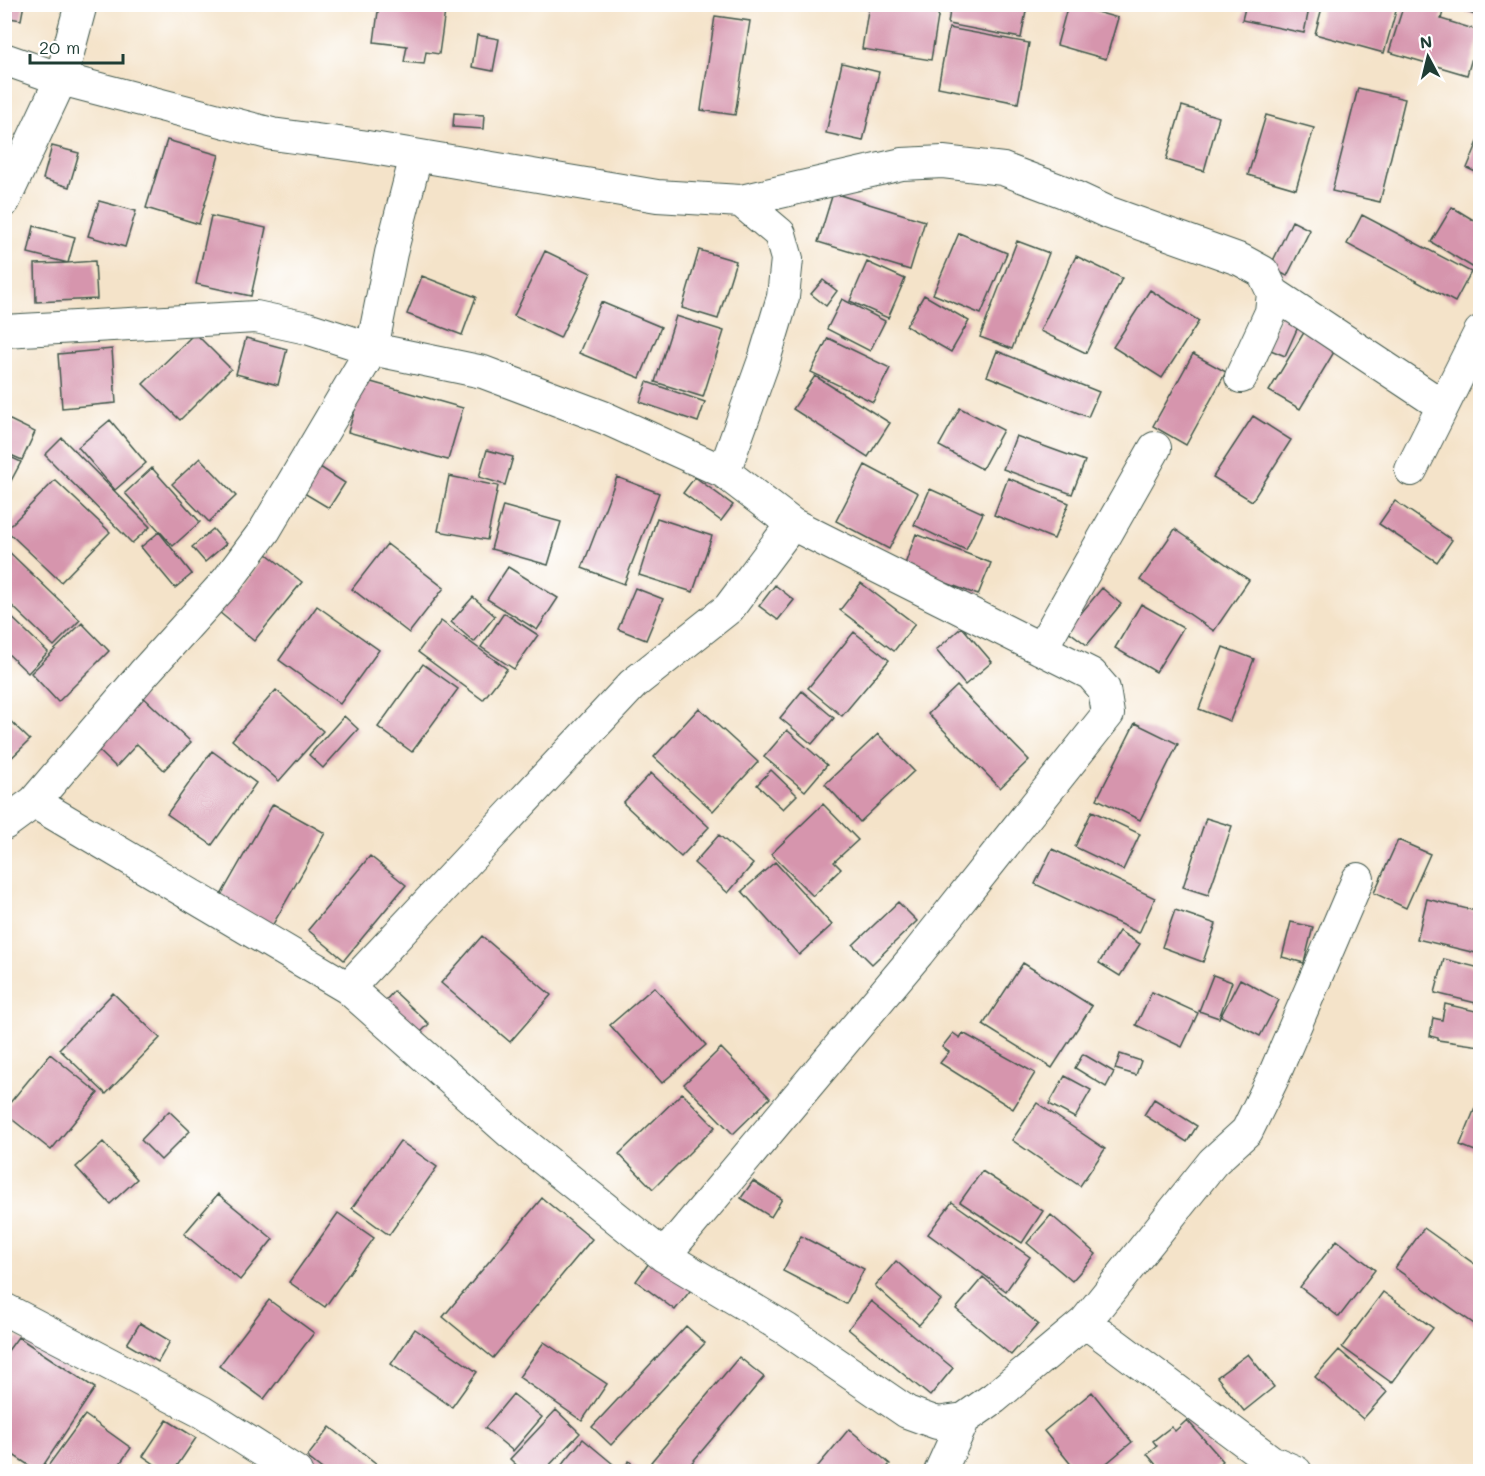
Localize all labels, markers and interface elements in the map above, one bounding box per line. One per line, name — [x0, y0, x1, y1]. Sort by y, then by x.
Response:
scale bar — [30, 27, 123, 65]
north arrow — [1398, 27, 1458, 87]
text: N — [1419, 30, 1433, 53]
text: 20 m — [39, 35, 80, 59]

